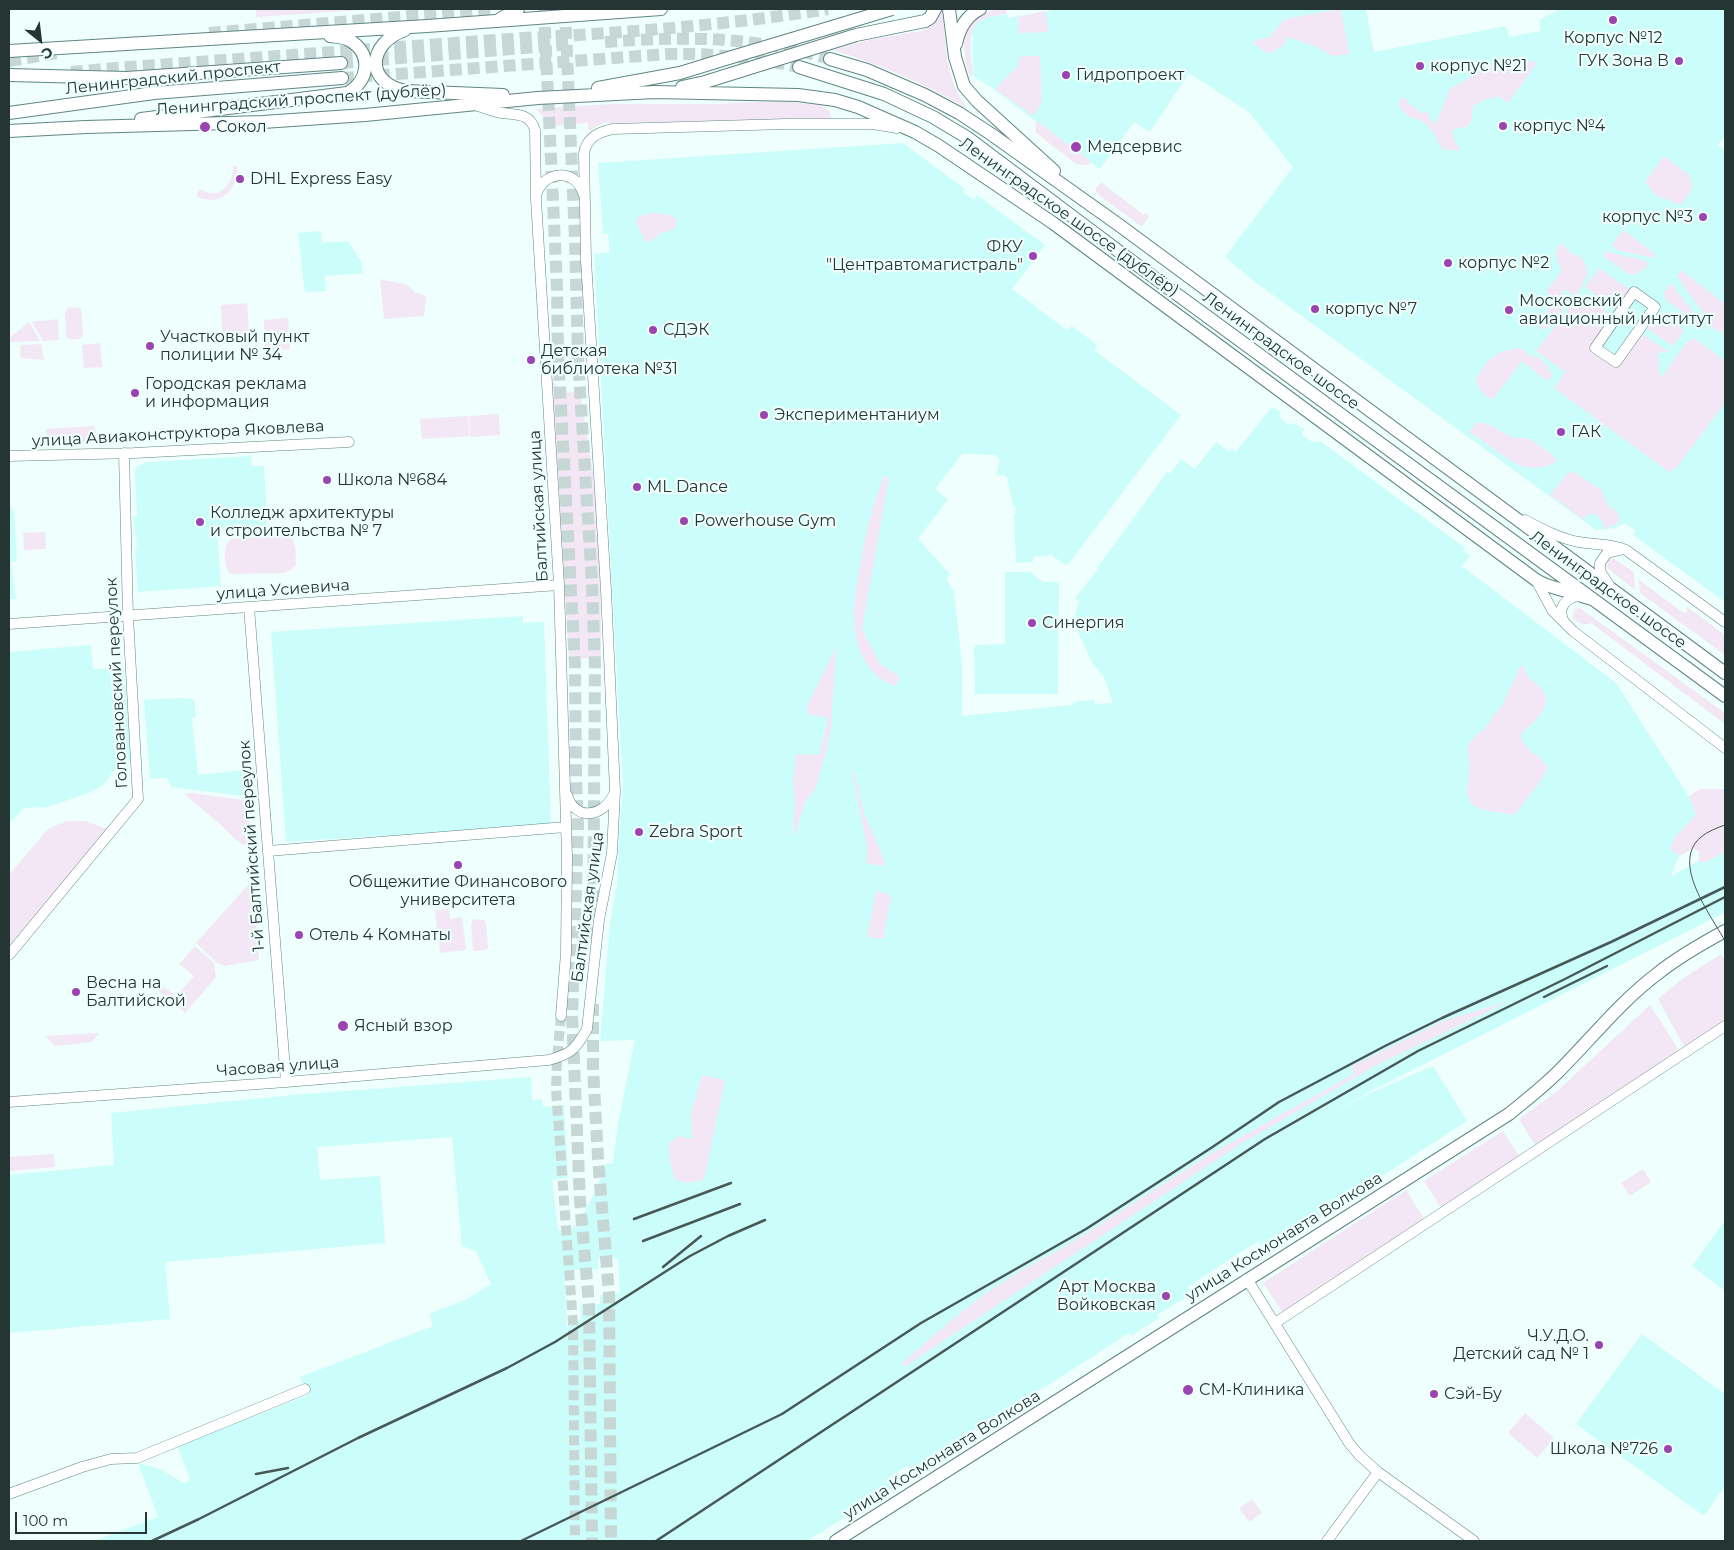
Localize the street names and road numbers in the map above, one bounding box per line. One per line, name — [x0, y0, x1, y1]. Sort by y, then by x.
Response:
street label: Ленинградский проспект — [65, 57, 281, 99]
street label: Ленинградский проспект (дублёр) — [155, 80, 447, 120]
street label: Ленинградское шоссе (дублёр) — [956, 134, 1182, 300]
street label: Ленинградское шоссе — [1199, 288, 1363, 414]
street label: улица Авиаконструктора Яковлева — [31, 417, 325, 451]
street label: Балтийская улица — [525, 430, 553, 582]
street label: Ленинградское шоссе — [1526, 527, 1690, 653]
street label: улица Усиевича — [216, 576, 350, 604]
street label: Головановский переулок — [102, 577, 132, 789]
street label: 1-й Балтийский переулок — [235, 740, 269, 952]
street label: Балтийская улица — [568, 830, 608, 984]
street label: Часовая улица — [216, 1053, 340, 1081]
street label: улица Космонавта Волкова — [1182, 1168, 1386, 1306]
street label: улица Космонавта Волкова — [840, 1386, 1044, 1524]

